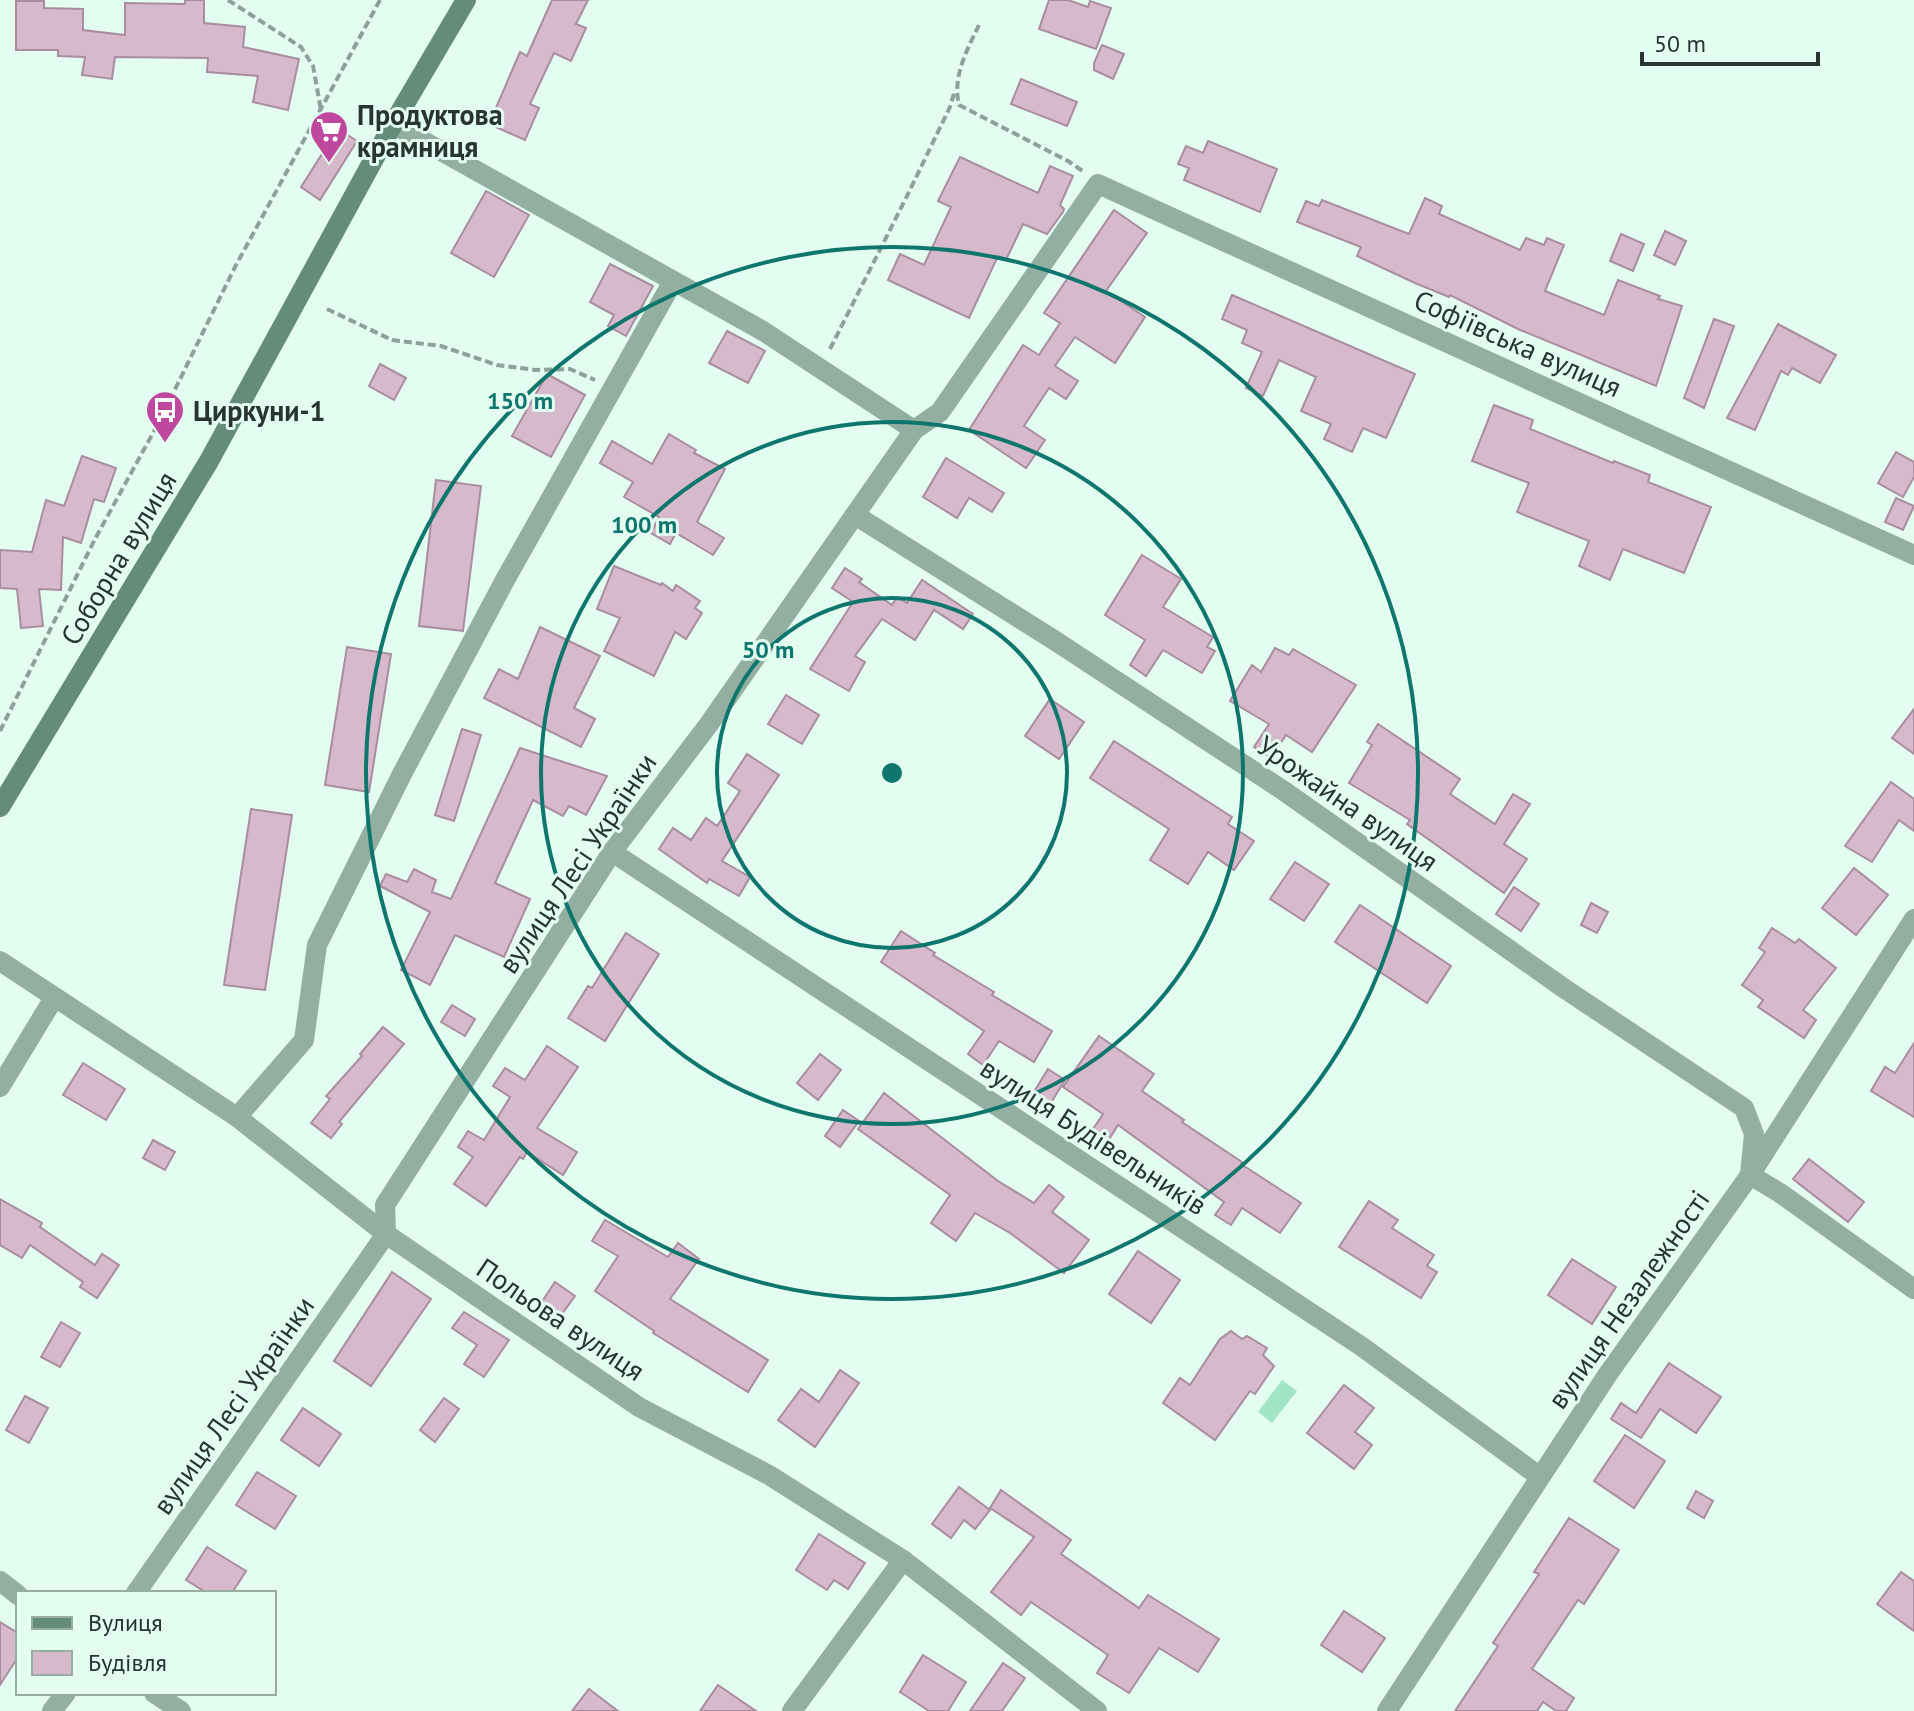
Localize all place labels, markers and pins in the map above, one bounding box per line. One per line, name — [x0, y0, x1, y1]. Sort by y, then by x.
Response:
place label: Продуктова крамниця — [357, 96, 503, 165]
supermarket icon: Продуктова крамниця — [308, 109, 350, 164]
bus stop icon: Циркуни-1 — [144, 389, 186, 444]
place label: Циркуни-1 — [193, 392, 325, 429]
centre of rings — [878, 759, 906, 787]

